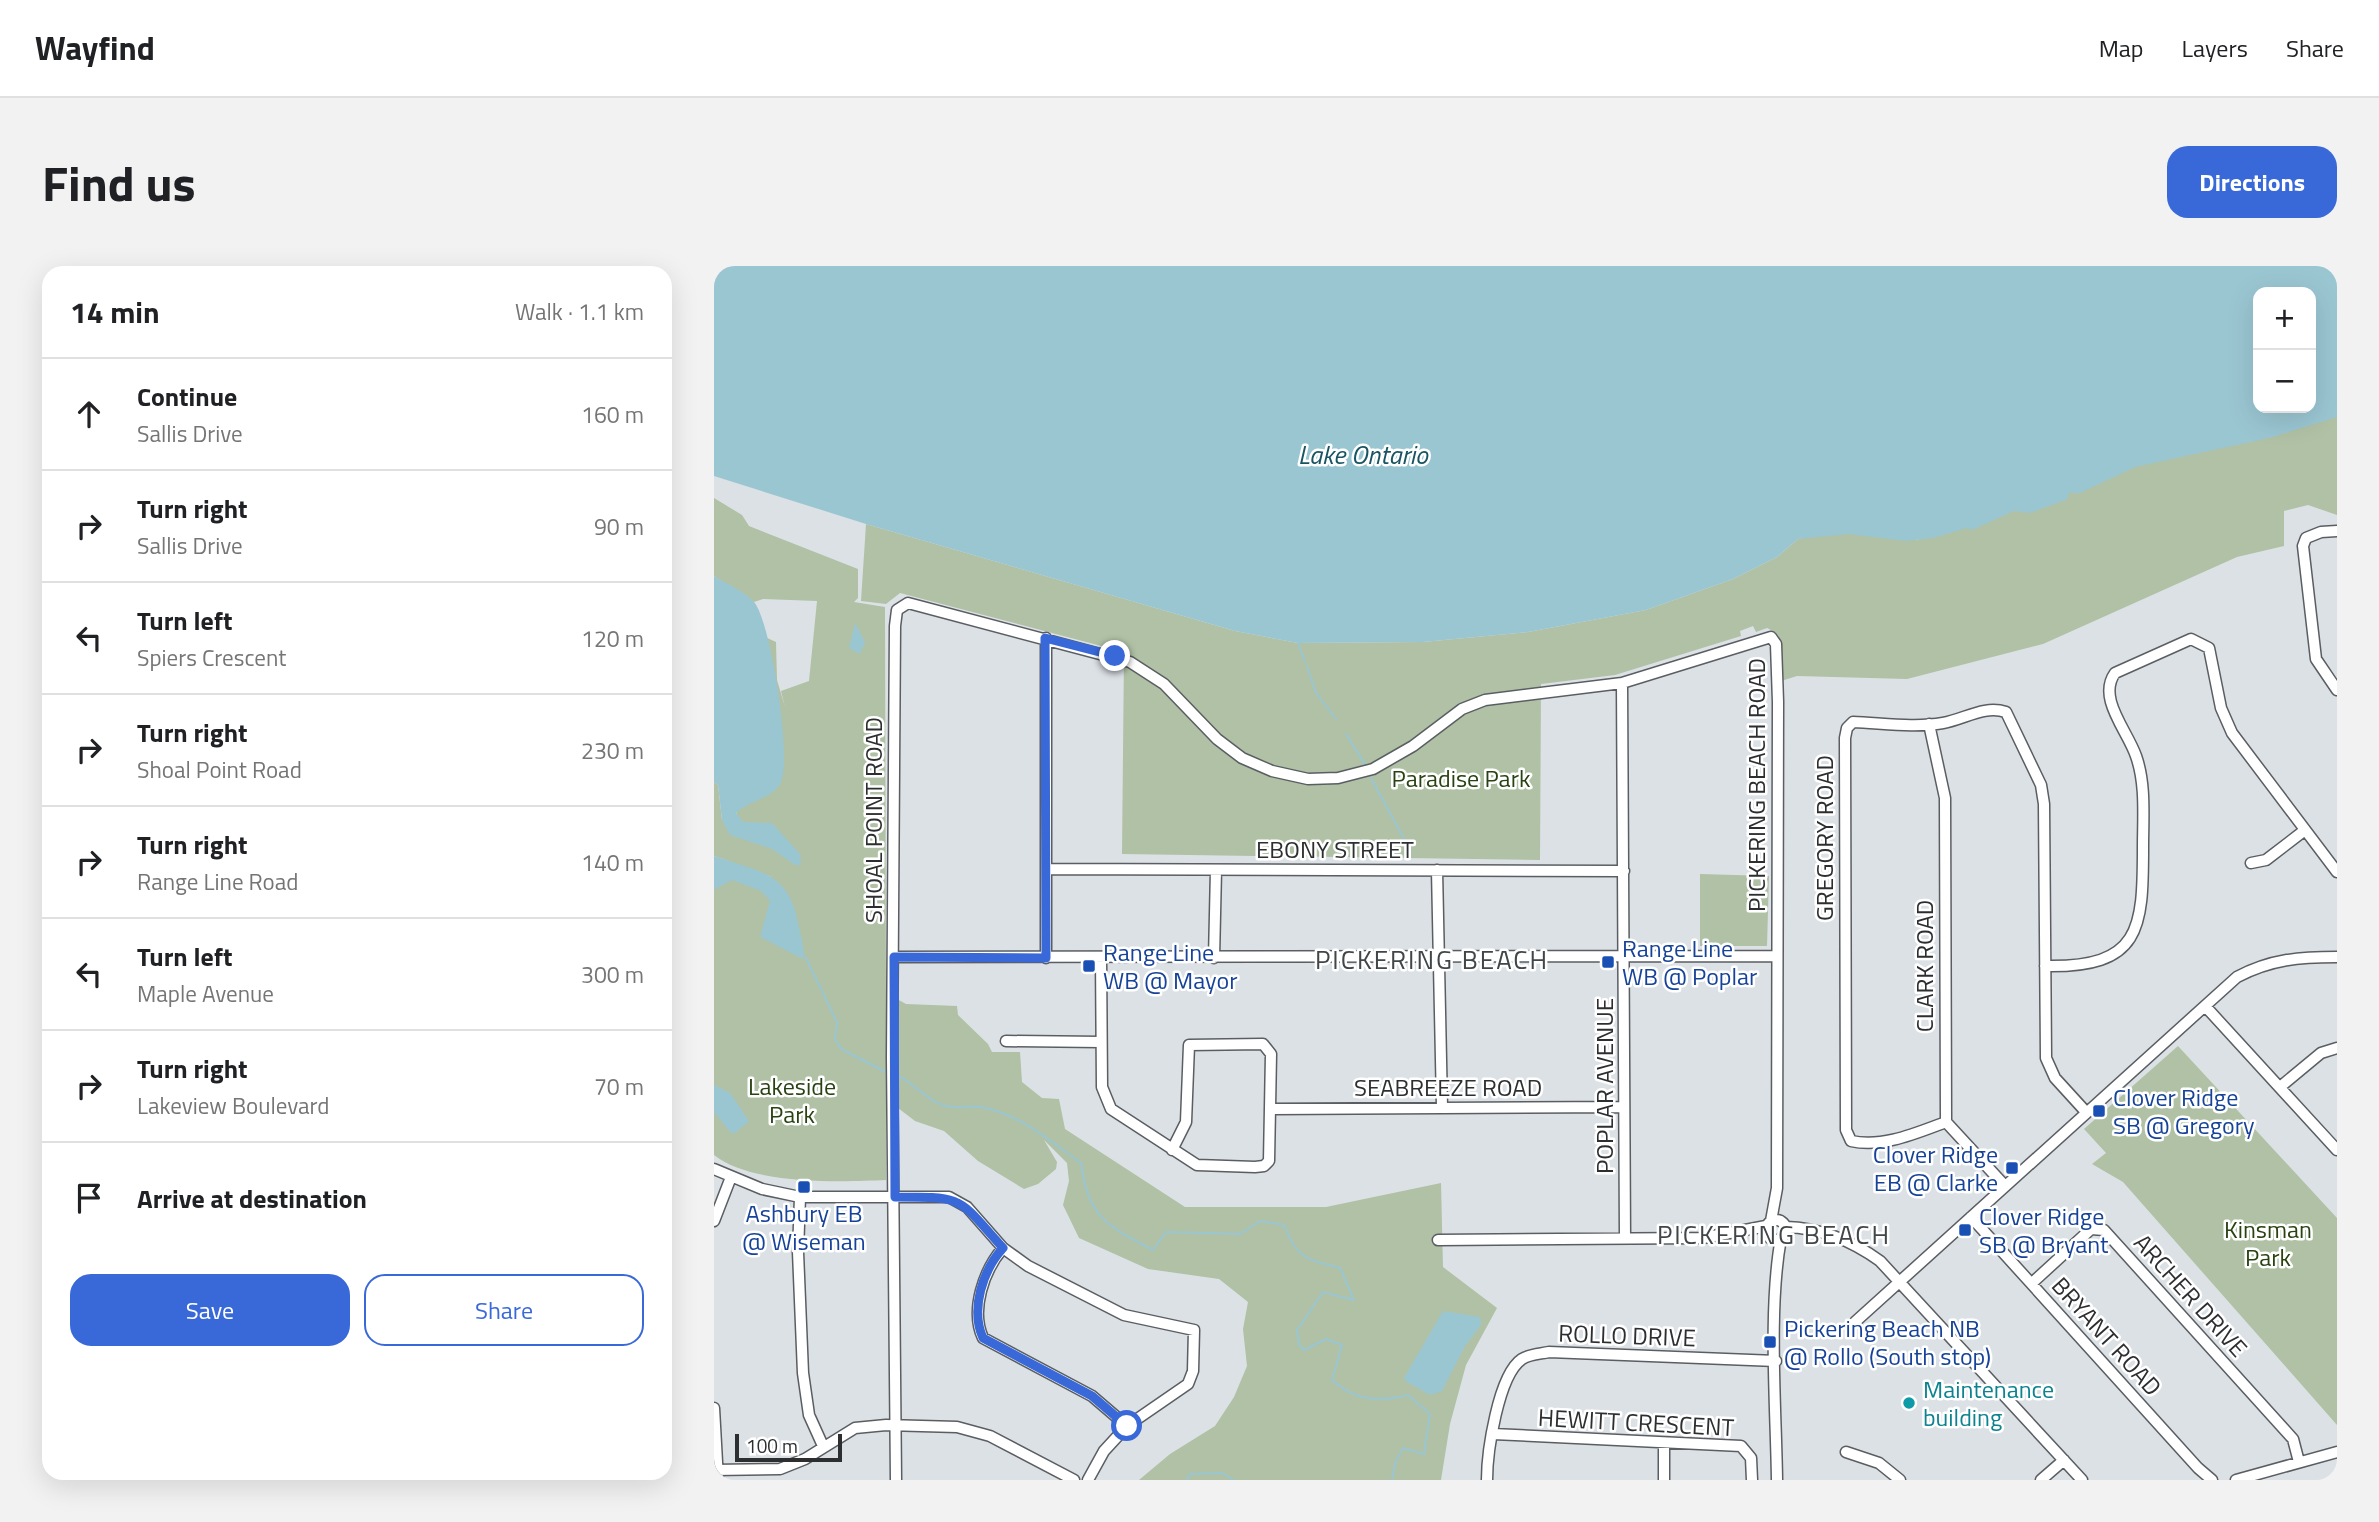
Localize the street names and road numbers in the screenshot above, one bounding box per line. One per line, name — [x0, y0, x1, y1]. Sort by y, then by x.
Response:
street label: PICKERING BEACH ROAD — [1738, 658, 1774, 912]
street label: SHOAL POINT ROAD — [855, 717, 891, 923]
street label: GREGORY ROAD — [1806, 755, 1842, 921]
street label: EBONY STREET — [1256, 831, 1414, 867]
street label: CLARK ROAD — [1906, 900, 1942, 1032]
street label: POPLAR AVENUE — [1586, 998, 1622, 1174]
street label: SEABREEZE ROAD — [1354, 1069, 1542, 1105]
street label: ARCHER DRIVE — [2126, 1225, 2256, 1365]
street label: BRYANT ROAD — [2044, 1268, 2170, 1404]
street label: ROLLO DRIVE — [1558, 1315, 1696, 1355]
street label: HEWITT CRESCENT — [1537, 1399, 1735, 1445]

